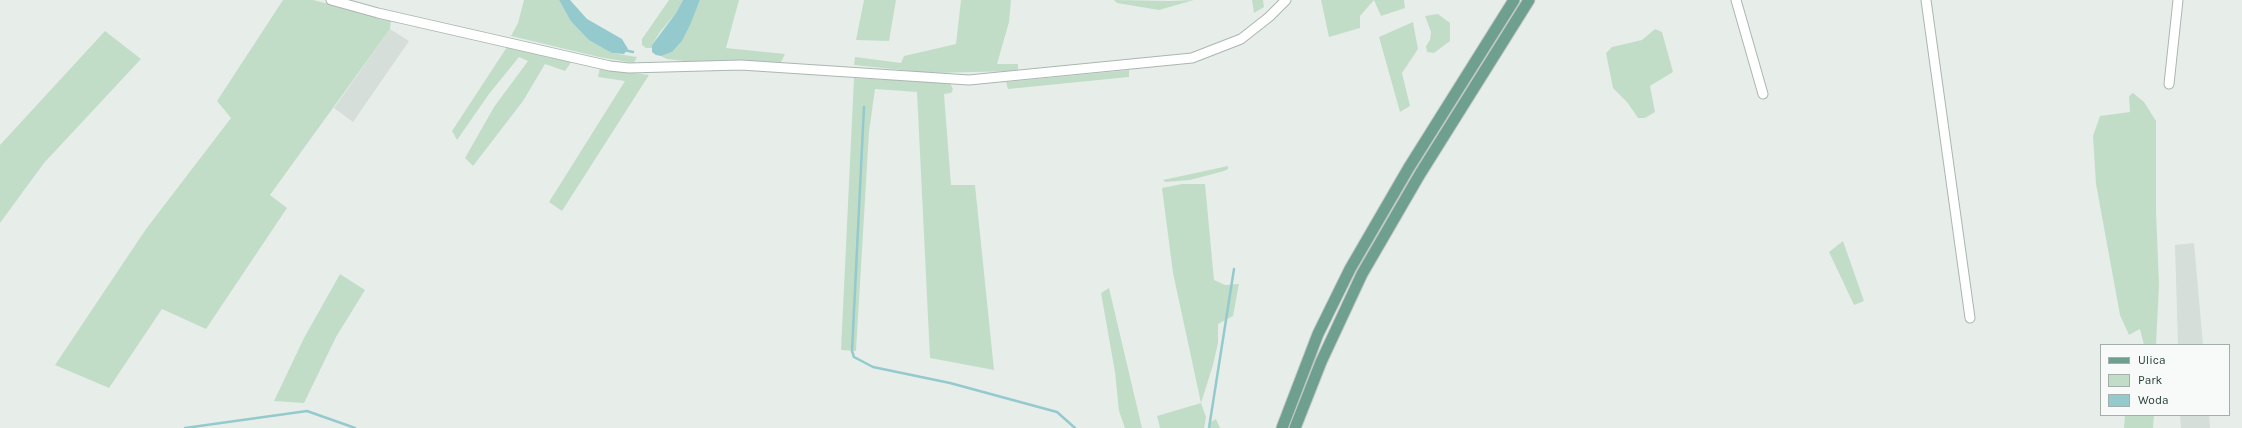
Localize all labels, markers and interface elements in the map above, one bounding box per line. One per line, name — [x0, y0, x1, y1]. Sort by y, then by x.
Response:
legend — [2100, 344, 2230, 416]
text: Ulica — [2138, 353, 2166, 367]
text: Park — [2138, 373, 2162, 387]
text: Woda — [2138, 393, 2169, 407]

